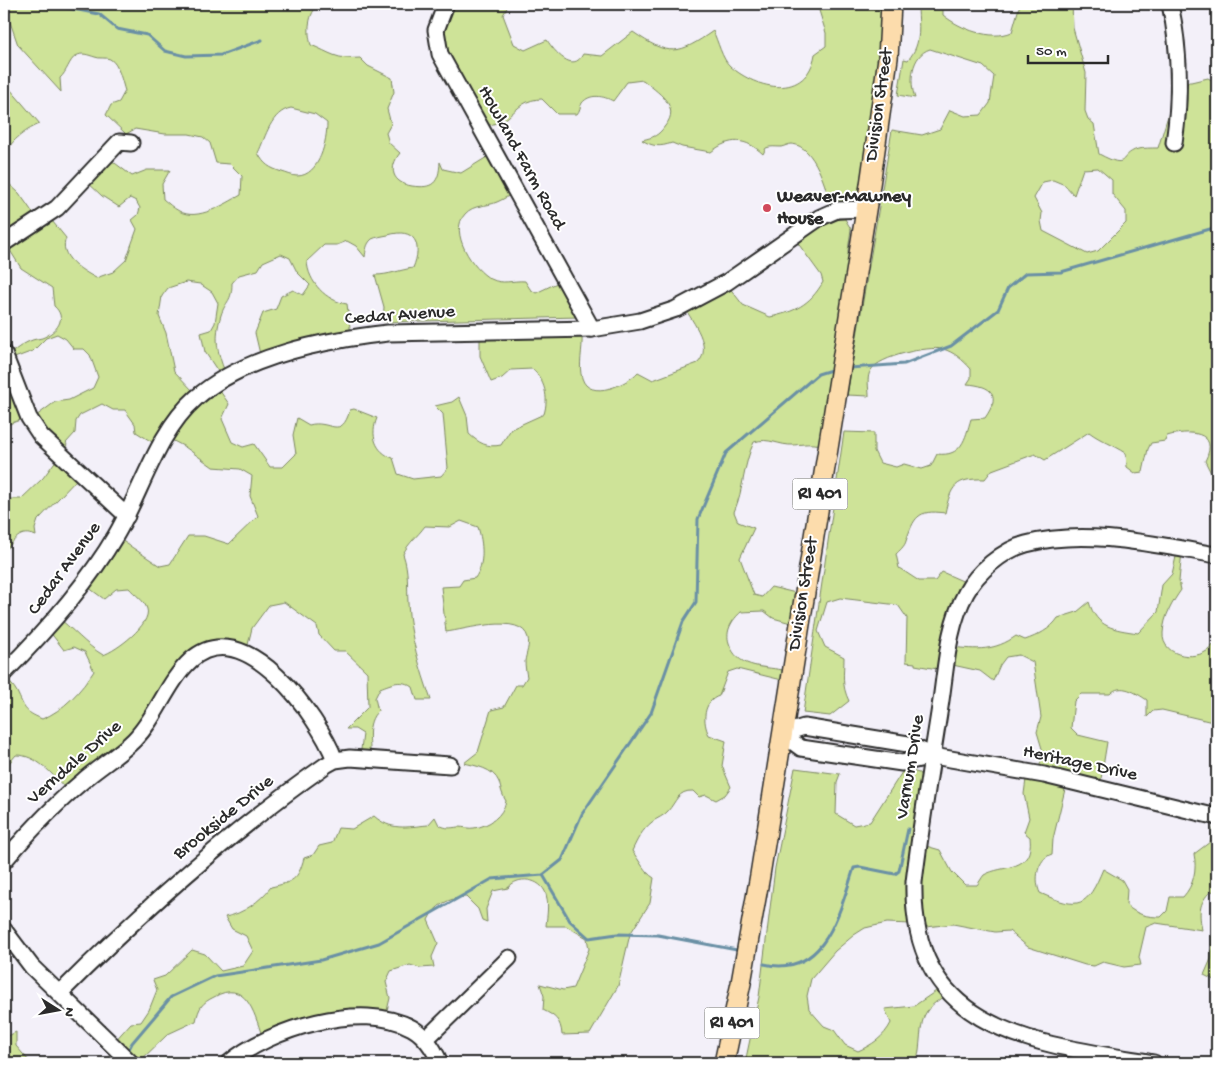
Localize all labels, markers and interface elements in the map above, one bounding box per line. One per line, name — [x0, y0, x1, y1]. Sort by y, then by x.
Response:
scale bar — [1028, 32, 1108, 64]
text: 50 m — [1036, 43, 1067, 61]
street label: Division Street — [860, 45, 900, 165]
street label: Howland Farm Road — [472, 82, 571, 236]
place label: Weaver-Mawney House — [776, 186, 912, 231]
marker: Weaver-Mawney House — [761, 202, 773, 214]
street label: Cedar Avenue — [344, 301, 456, 331]
road number: RI 401 — [792, 478, 848, 509]
street label: Cedar Avenue — [23, 518, 107, 620]
street label: Division Street — [783, 534, 825, 654]
street label: Varnum Drive — [891, 713, 931, 822]
street label: Verndale Drive — [22, 716, 127, 811]
street label: Heritage Drive — [1021, 741, 1139, 787]
street label: Brookside Drive — [168, 770, 279, 866]
north arrow — [32, 984, 82, 1034]
text: N — [59, 1006, 78, 1018]
road number: RI 401 — [704, 1008, 760, 1038]

